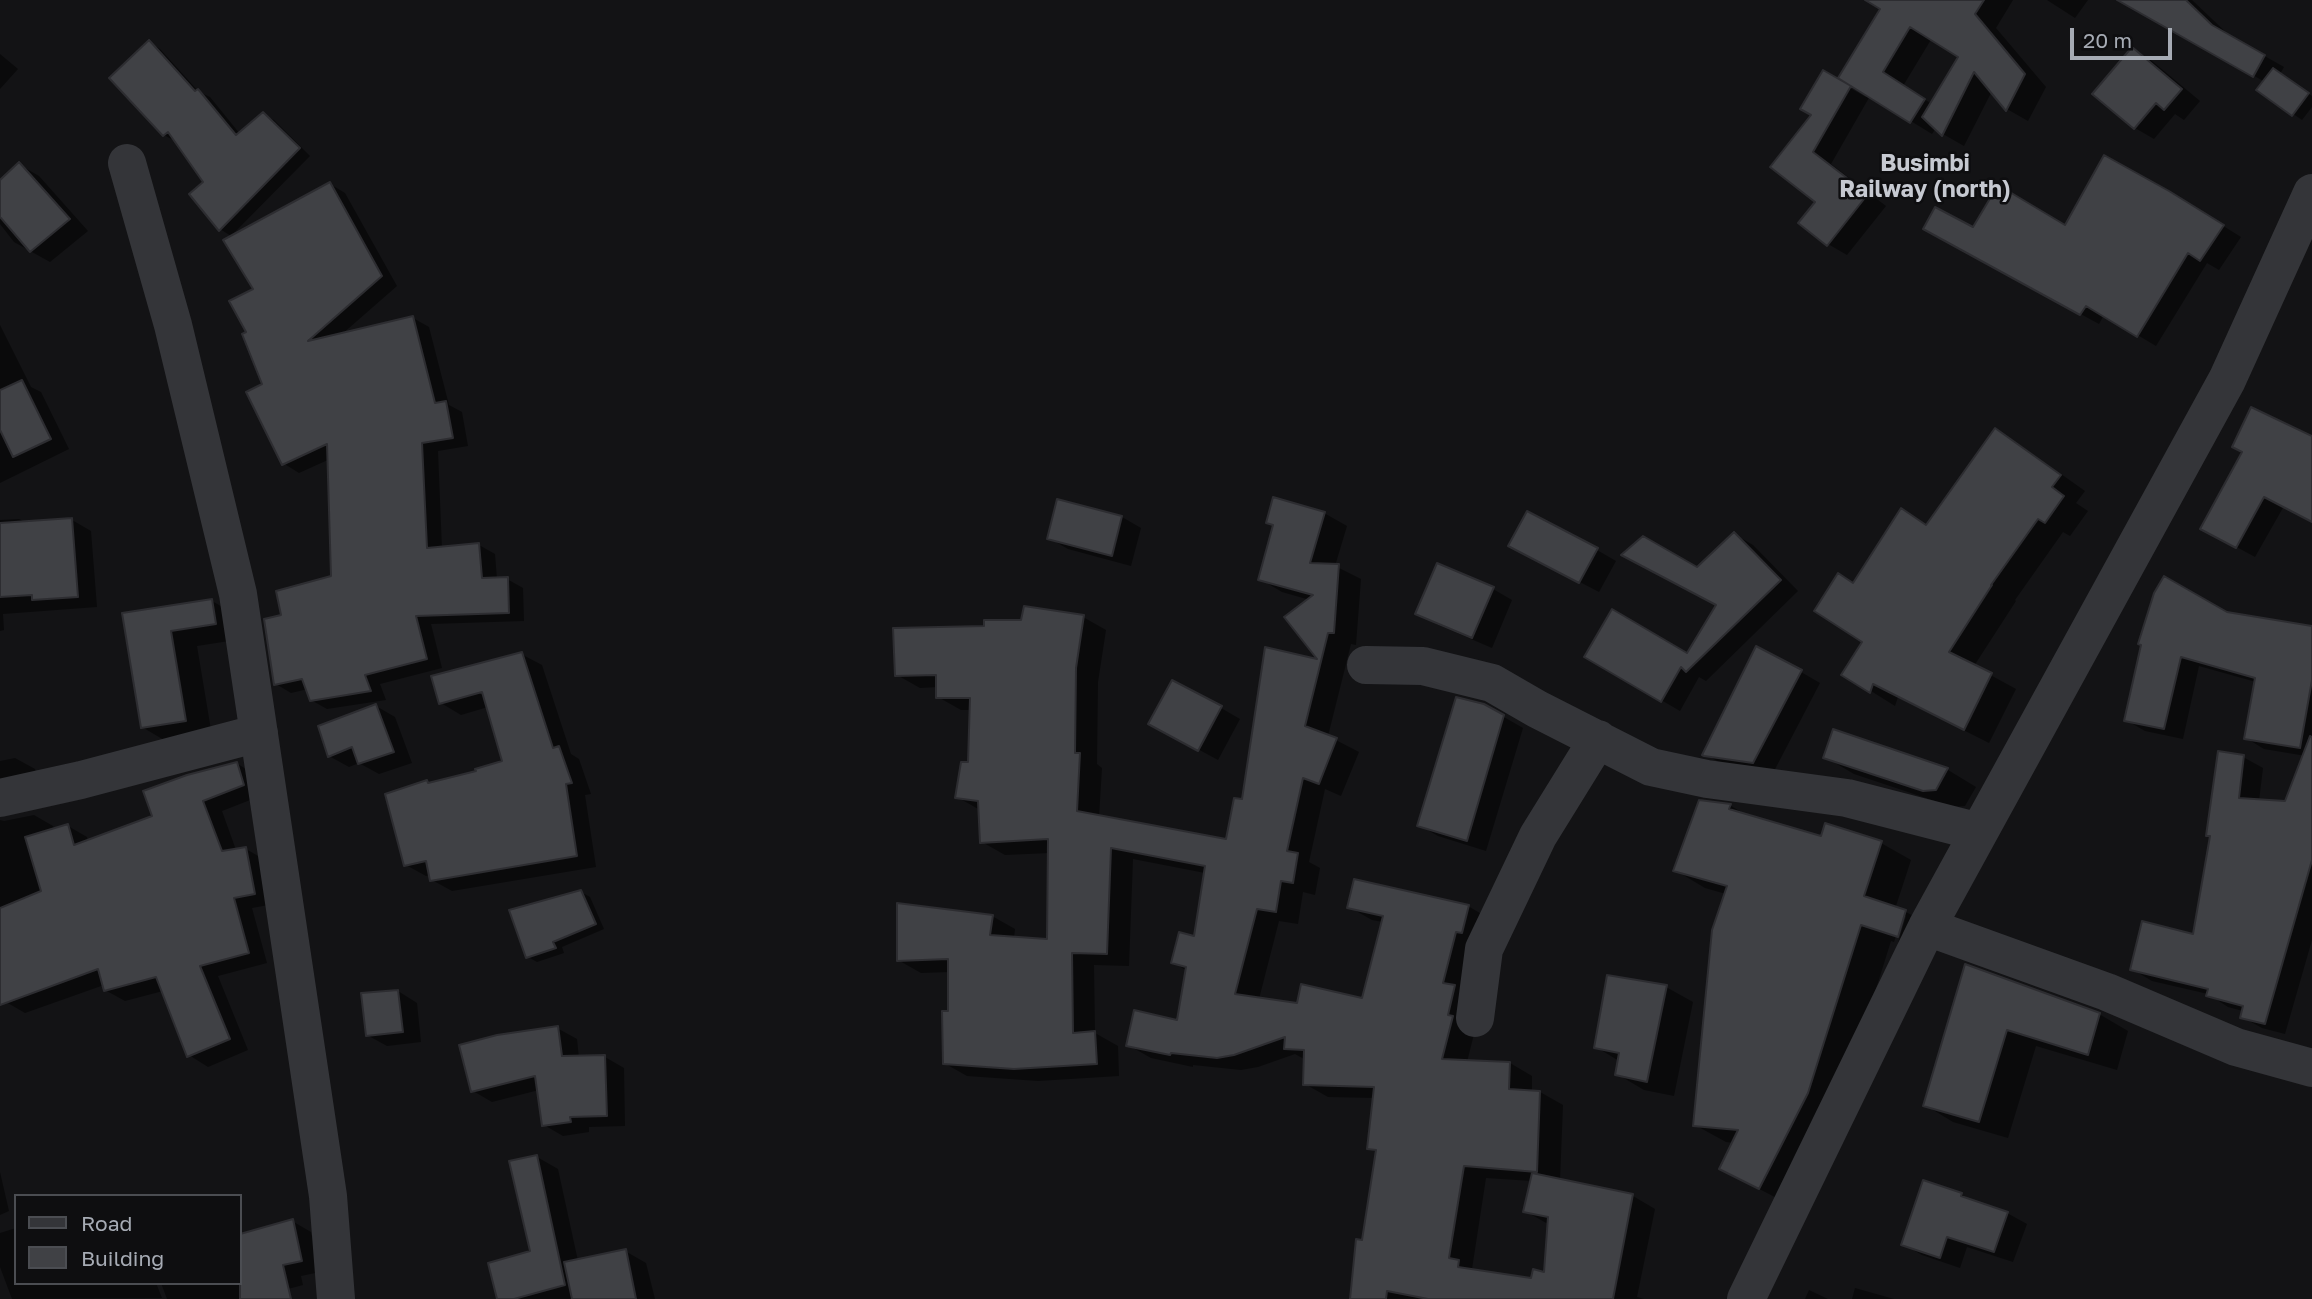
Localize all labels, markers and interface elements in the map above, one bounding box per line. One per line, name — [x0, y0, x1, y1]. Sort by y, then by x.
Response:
scale bar — [2074, 14, 2176, 58]
text: 20 m — [2083, 27, 2132, 53]
district label: Busimbi Railway (north) — [1839, 150, 2011, 204]
legend — [14, 1194, 242, 1285]
text: Road — [81, 1210, 132, 1236]
text: Building — [81, 1245, 164, 1271]

